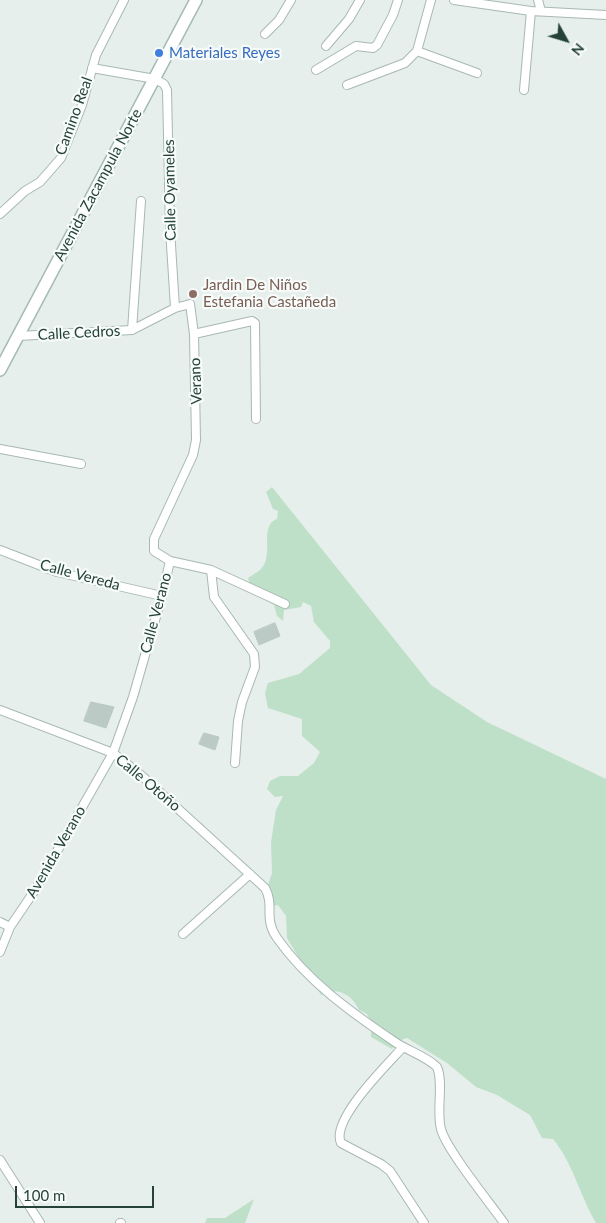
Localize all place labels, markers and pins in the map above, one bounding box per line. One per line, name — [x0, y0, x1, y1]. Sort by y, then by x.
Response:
place label: Materiales Reyes — [169, 44, 280, 62]
marker: Materiales Reyes — [153, 47, 165, 59]
place label: Jardin De Niños Estefania Castañeda — [203, 276, 336, 311]
marker: Jardin De Niños Estefania Castañeda — [187, 288, 199, 300]

